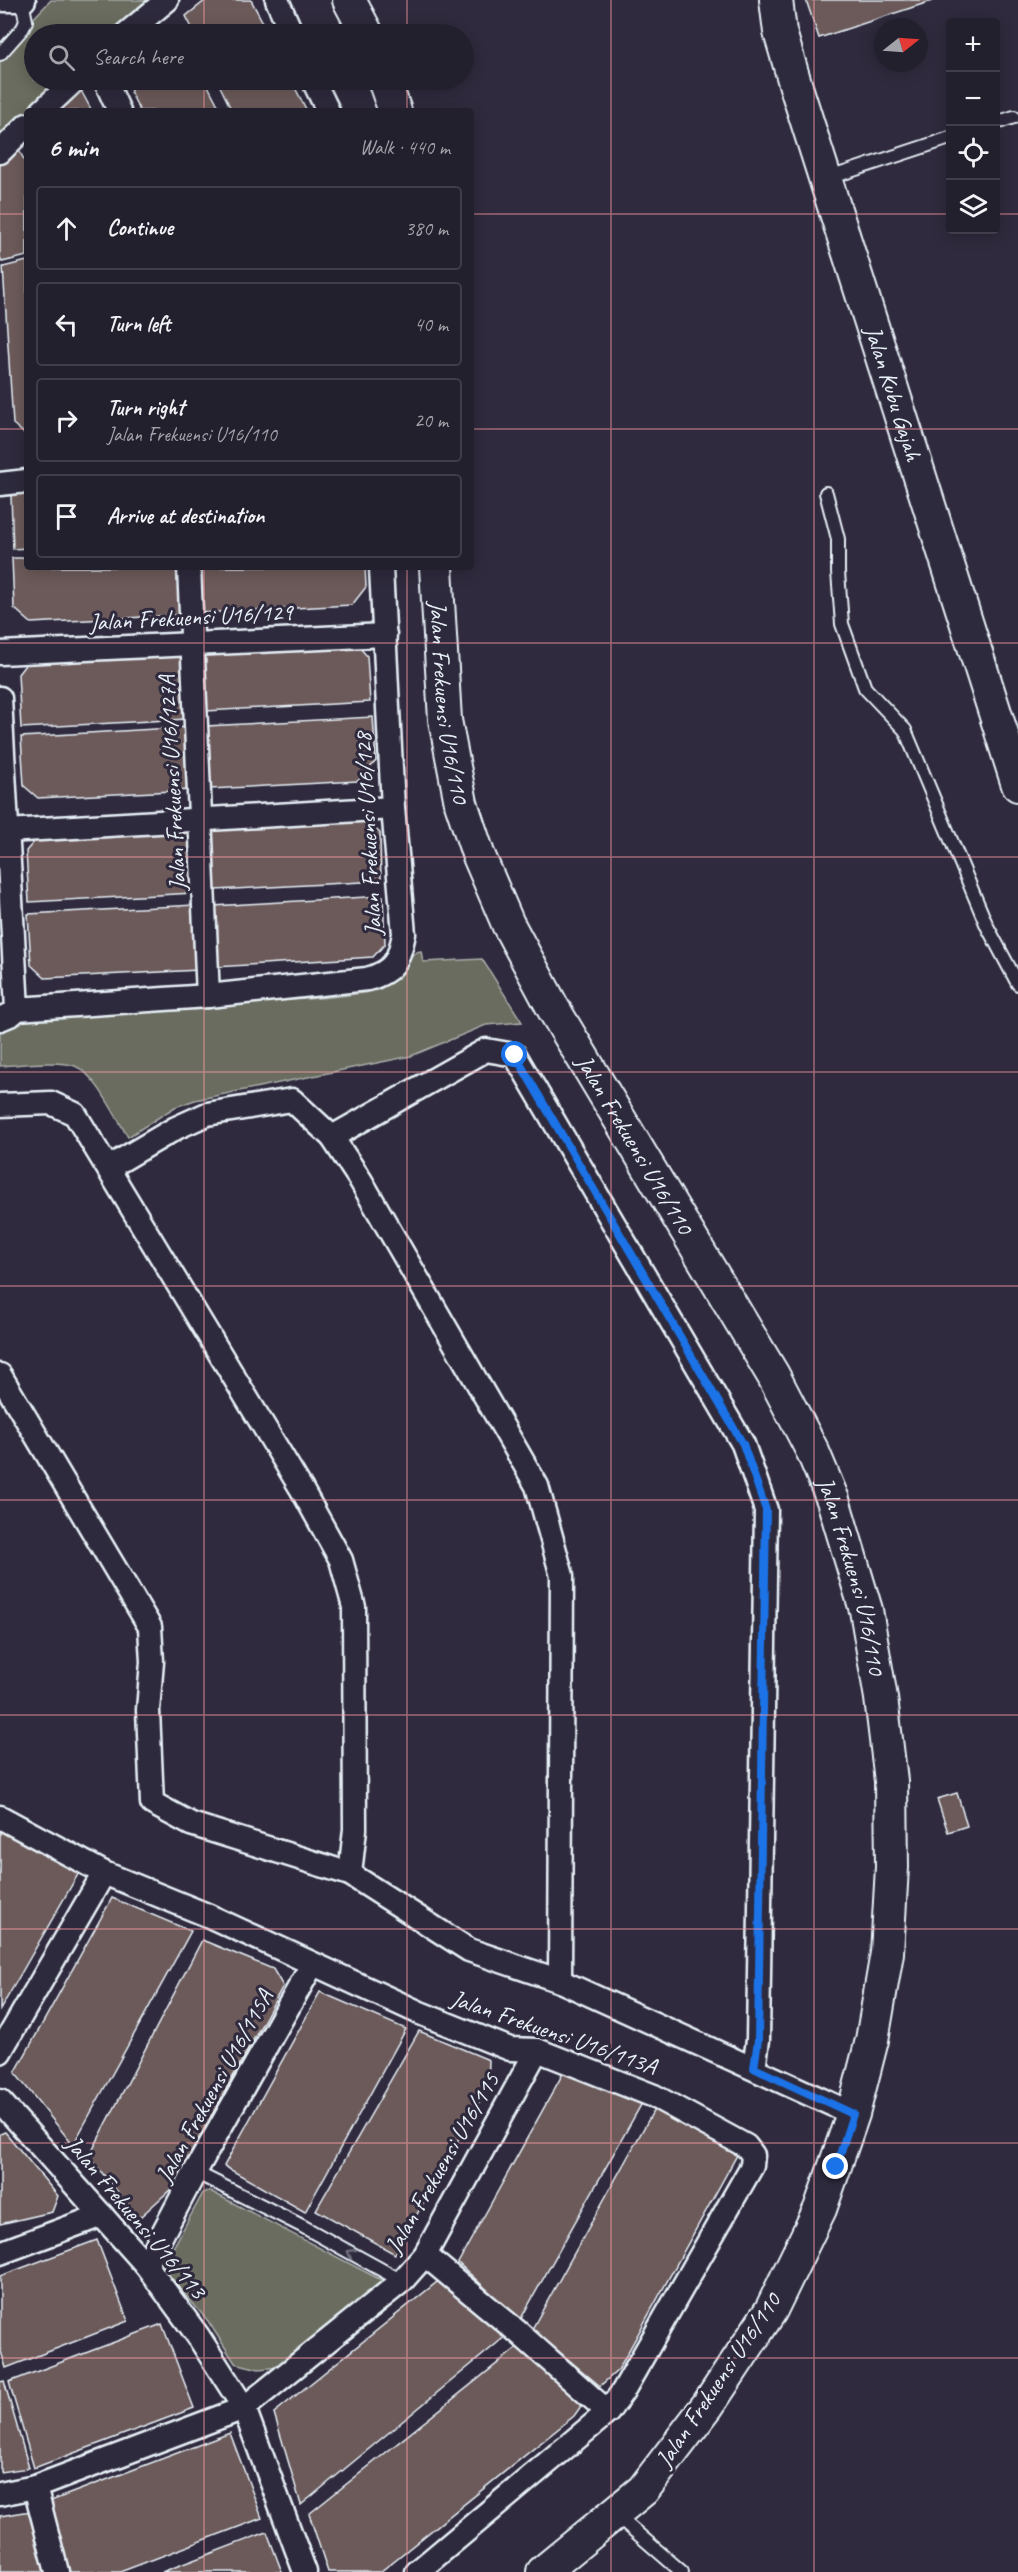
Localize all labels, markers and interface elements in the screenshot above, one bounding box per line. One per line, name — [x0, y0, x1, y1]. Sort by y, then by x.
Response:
north arrow — [874, 18, 928, 72]
map controls — [946, 18, 1000, 234]
button: + — [946, 18, 1000, 72]
search box — [24, 24, 474, 90]
icon: search — [45, 41, 78, 74]
text: Search here — [93, 43, 183, 71]
button: − — [946, 72, 1000, 126]
button: locate — [946, 126, 1000, 180]
text: 6 min — [48, 131, 98, 164]
text: Walk · 440 m — [360, 135, 450, 160]
button: layers — [946, 180, 1000, 234]
icon: ahead — [50, 212, 83, 245]
text: Continue — [107, 214, 173, 242]
text: 380 m — [405, 216, 448, 241]
icon: left — [50, 308, 83, 341]
text: Turn left — [107, 310, 171, 338]
text: 40 m — [414, 312, 448, 337]
street label: Jalan Kubu Gajah — [858, 321, 929, 466]
text: Turn right — [107, 394, 184, 422]
icon: right — [50, 404, 83, 437]
text: 20 m — [414, 408, 448, 433]
text: Jalan Frekuensi U16/110 — [107, 422, 277, 447]
icon: arrive — [50, 500, 83, 533]
text: Arrive at destination — [107, 502, 264, 530]
street label: Jalan Frekuensi U16/129 — [87, 597, 296, 637]
street label: Jalan Frekuensi U16/110 — [423, 599, 476, 808]
street label: Jalan Frekuensi U16/127A — [151, 674, 193, 893]
street label: Jalan Frekuensi U16/128 — [348, 729, 388, 938]
route start — [501, 1041, 527, 1067]
street label: Jalan Frekuensi U16/110 — [569, 1048, 701, 1241]
street label: Jalan Frekuensi U16/110 — [810, 1472, 892, 1679]
street label: Jalan Frekuensi U16/113A — [446, 1982, 662, 2082]
street label: Jalan Frekuensi U16/115A — [148, 1984, 280, 2189]
street label: Jalan Frekuensi U16/115 — [378, 2066, 507, 2260]
street label: Jalan Frekuensi U16/113 — [58, 2129, 214, 2306]
route end — [822, 2153, 848, 2179]
one-way arrow — [347, 2248, 357, 2260]
street label: Jalan Frekuensi U16/110 — [648, 2285, 789, 2474]

